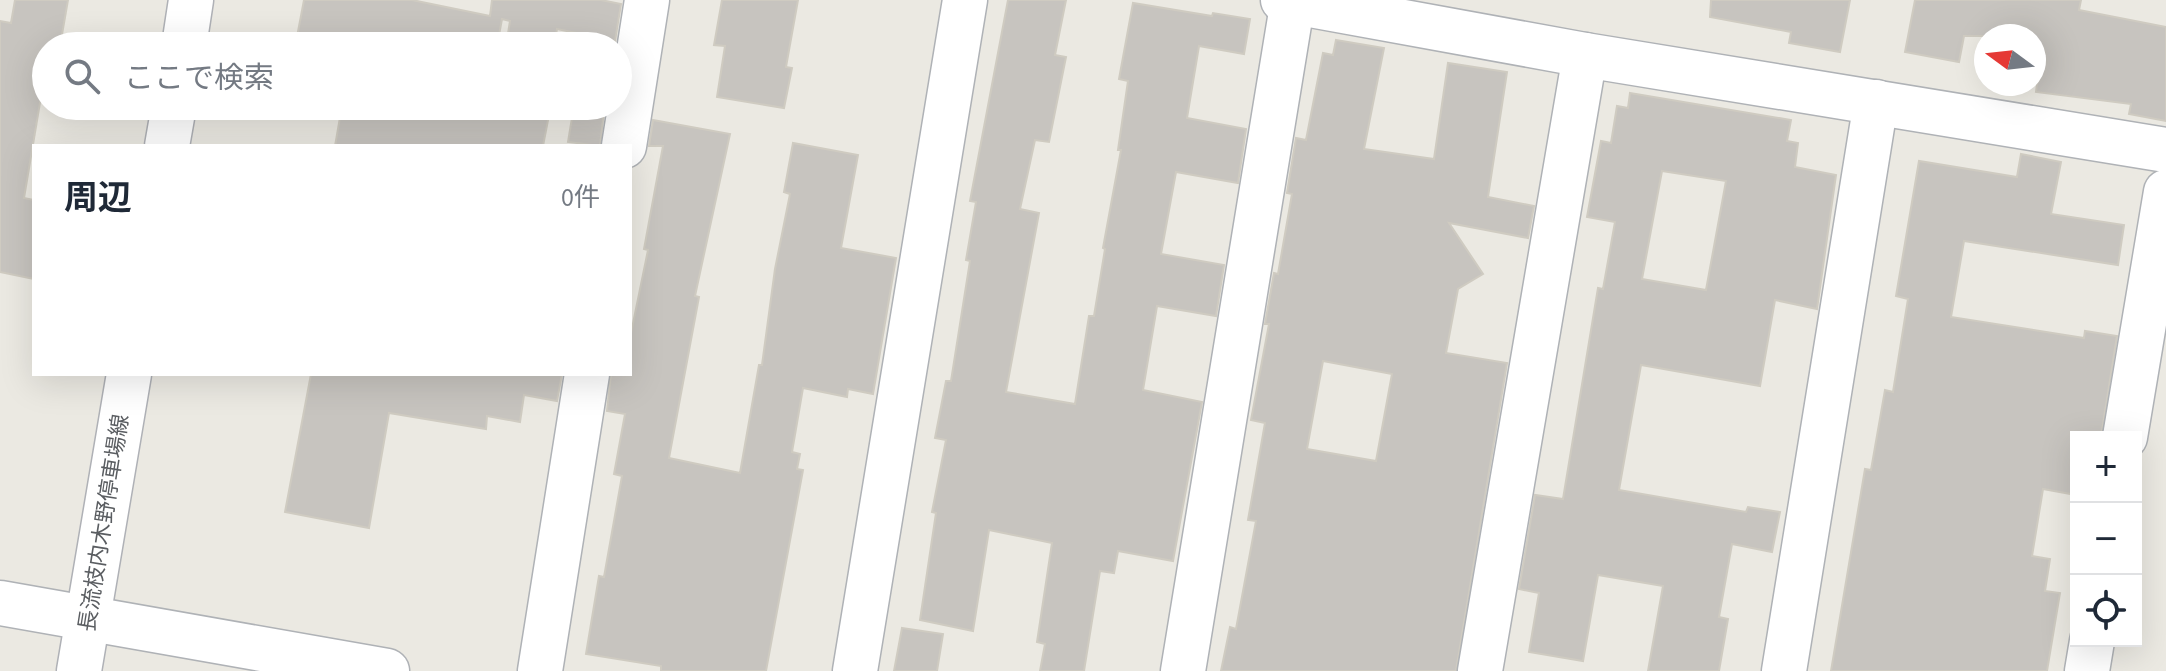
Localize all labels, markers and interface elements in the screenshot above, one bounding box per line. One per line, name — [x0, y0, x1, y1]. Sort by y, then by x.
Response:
north arrow — [1974, 24, 2046, 96]
search box — [32, 32, 632, 120]
icon: search — [60, 54, 104, 98]
text: ここで検索 — [124, 57, 274, 100]
text: 周辺 — [64, 174, 132, 223]
text: 0件 — [561, 179, 600, 216]
street label: 長流枝内木野停車場線 — [71, 412, 137, 634]
map controls — [2070, 431, 2142, 647]
button: + — [2070, 431, 2142, 503]
button: − — [2070, 503, 2142, 575]
button: locate — [2070, 575, 2142, 647]

